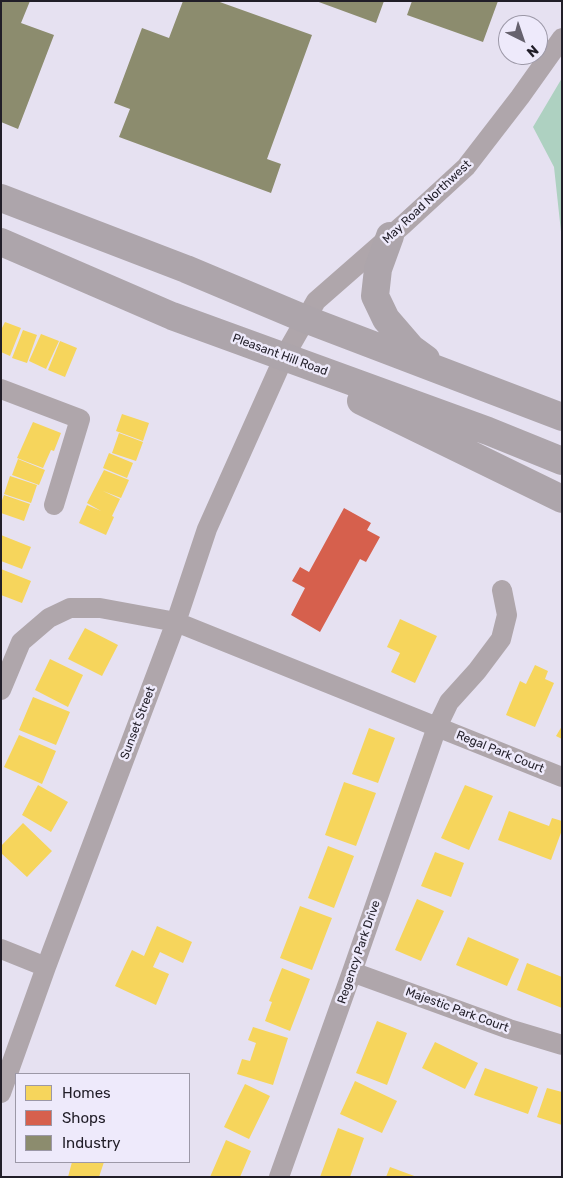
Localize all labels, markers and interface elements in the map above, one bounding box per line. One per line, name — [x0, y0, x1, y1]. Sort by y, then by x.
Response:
north arrow — [498, 15, 548, 65]
text: N — [523, 41, 542, 61]
street label: May Road Northwest — [380, 157, 474, 247]
street label: Pleasant Hill Road — [230, 331, 330, 379]
street label: Sunset Street — [117, 684, 159, 762]
street label: Regal Park Court — [454, 728, 546, 776]
street label: Regency Park Drive — [335, 898, 383, 1006]
street label: Majestic Park Court — [404, 985, 510, 1035]
legend — [15, 1073, 190, 1163]
text: Homes — [62, 1084, 111, 1102]
text: Shops — [62, 1109, 106, 1127]
text: Industry — [62, 1134, 121, 1152]

